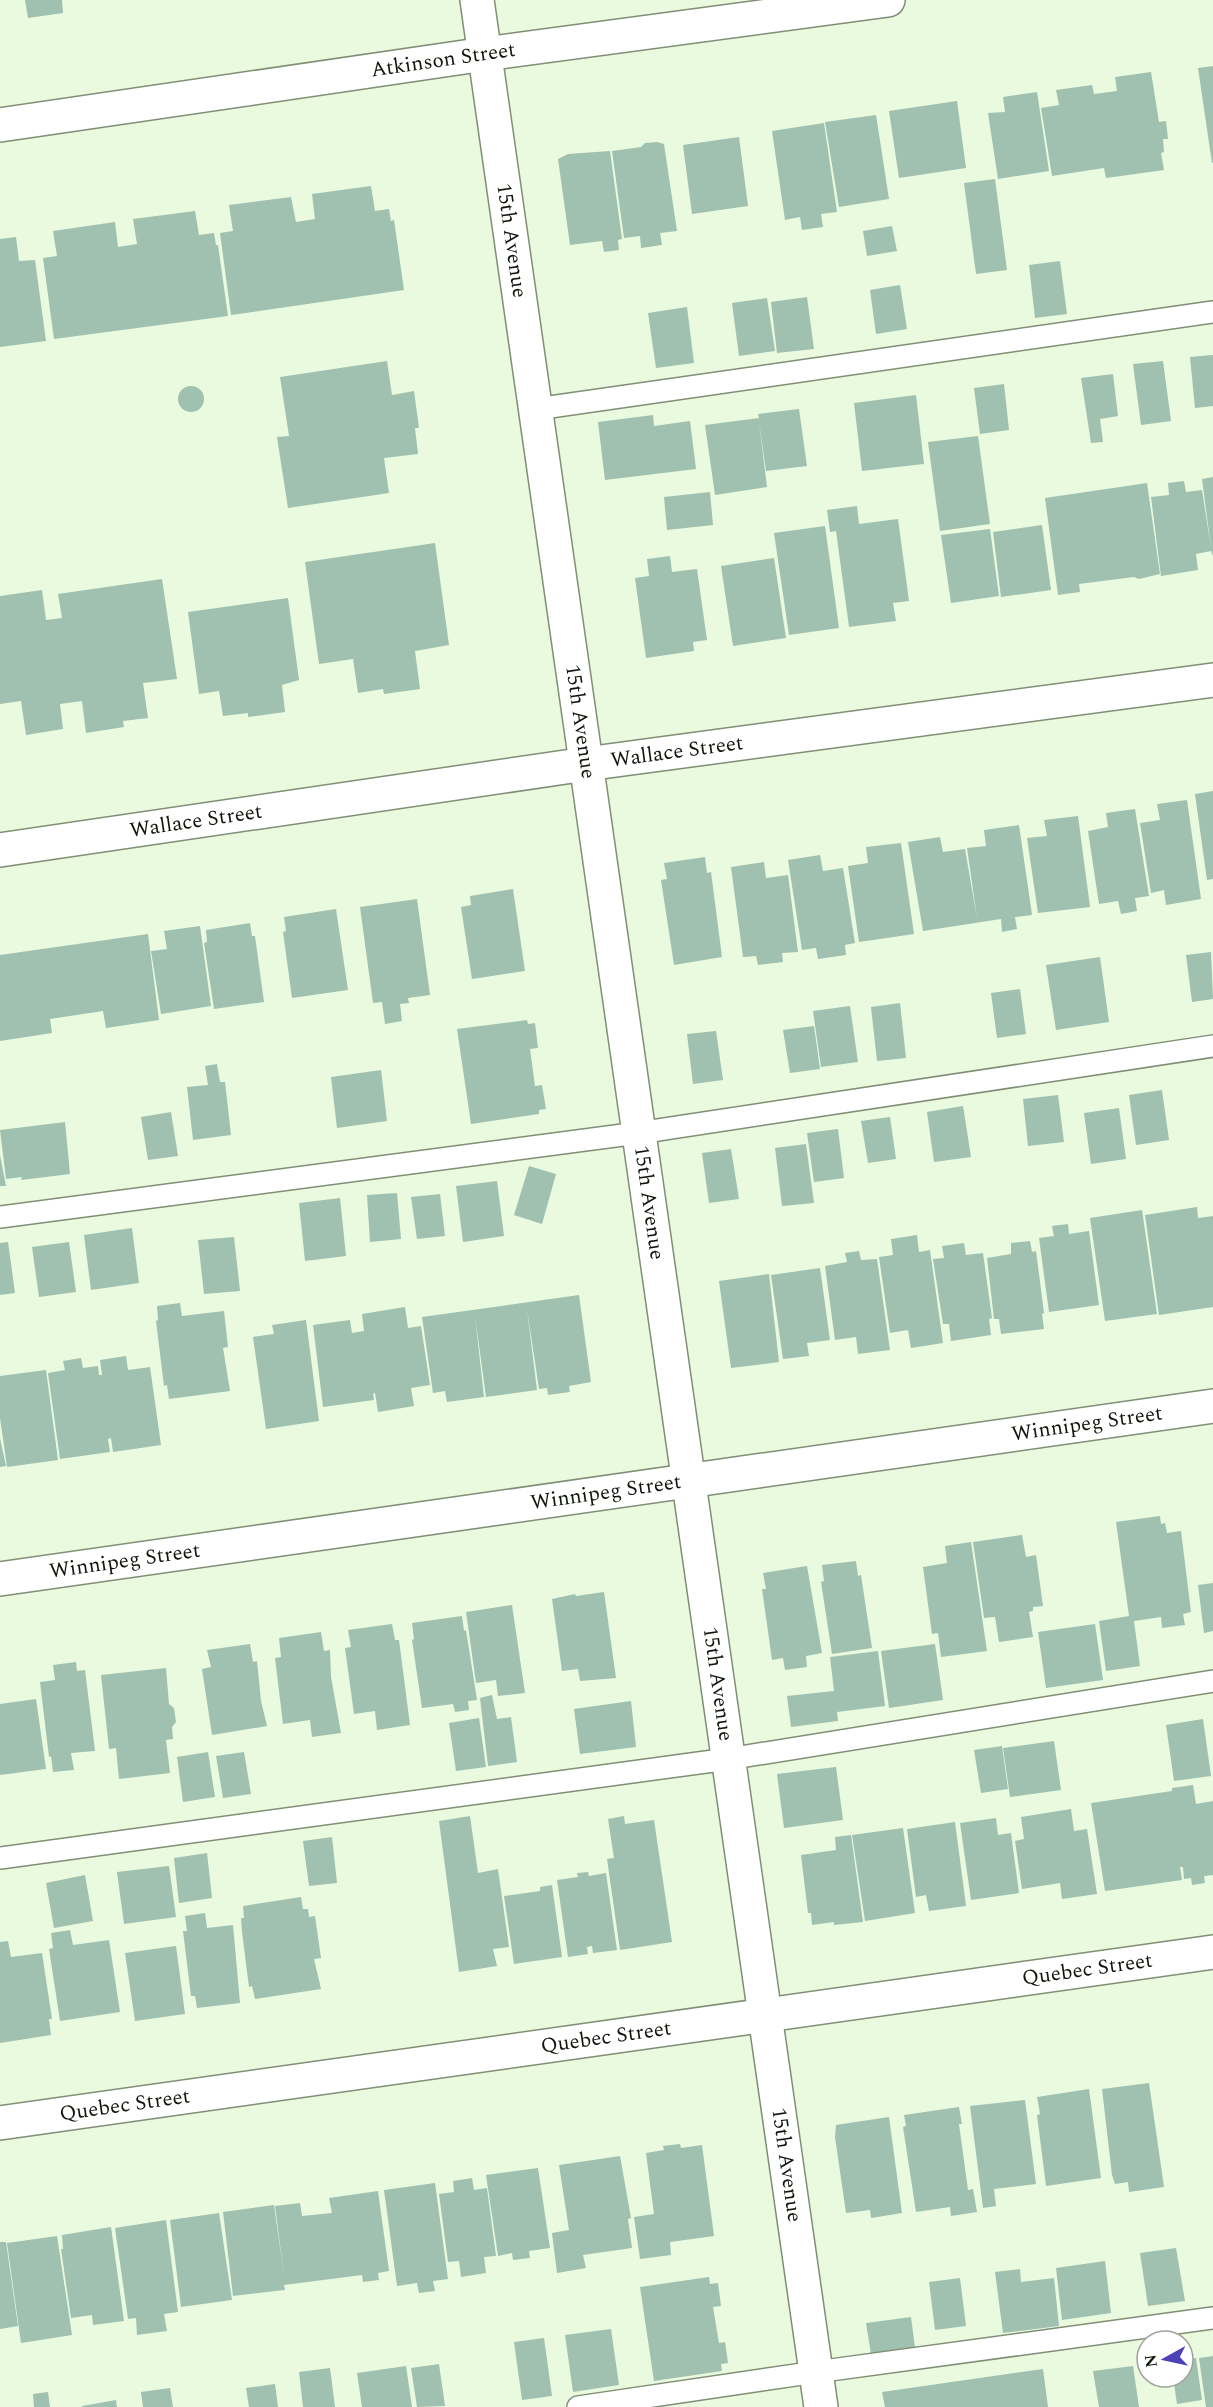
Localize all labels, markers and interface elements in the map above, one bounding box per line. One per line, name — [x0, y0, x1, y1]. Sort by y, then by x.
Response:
street label: Atkinson Street — [369, 34, 518, 86]
street label: 15th Avenue — [487, 181, 535, 300]
street label: 15th Avenue — [556, 662, 604, 781]
street label: Wallace Street — [609, 727, 745, 777]
street label: Wallace Street — [127, 796, 264, 847]
street label: 15th Avenue — [625, 1143, 673, 1262]
street label: Winnipeg Street — [1010, 1397, 1164, 1451]
street label: Winnipeg Street — [528, 1466, 683, 1519]
street label: Winnipeg Street — [47, 1535, 202, 1588]
street label: 15th Avenue — [694, 1625, 742, 1743]
street label: Quebec Street — [1020, 1945, 1155, 1995]
street label: Quebec Street — [539, 2013, 673, 2063]
street label: Quebec Street — [57, 2080, 192, 2130]
street label: 15th Avenue — [762, 2106, 810, 2224]
north arrow — [1135, 2329, 1195, 2389]
text: N — [1138, 2353, 1164, 2369]

